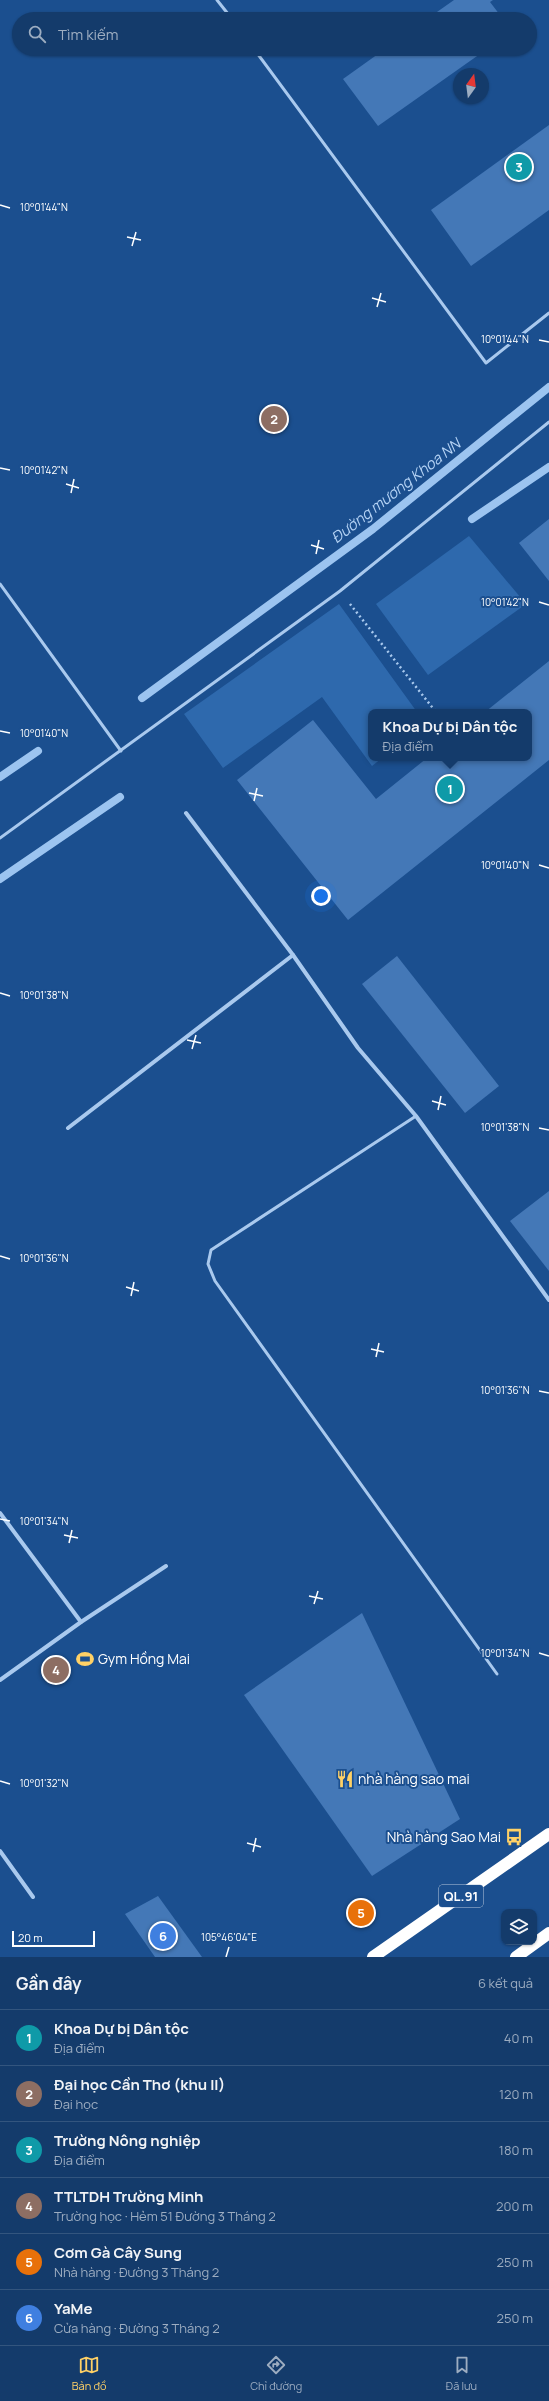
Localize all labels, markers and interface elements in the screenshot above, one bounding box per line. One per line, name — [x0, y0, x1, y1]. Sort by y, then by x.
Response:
search box — [12, 12, 537, 56]
icon: search — [26, 23, 48, 45]
text: Tìm kiếm — [58, 24, 118, 45]
north arrow — [453, 68, 489, 104]
pin: 3 — [506, 152, 532, 182]
text: 10°01'44"N — [20, 200, 68, 214]
text: 10°01'44"N — [481, 332, 529, 346]
pin: 2 — [261, 404, 287, 434]
water label: Đường mương Khoa NN — [327, 432, 466, 548]
text: 10°01'42"N — [20, 463, 68, 477]
text: 10°01'42"N — [481, 595, 529, 609]
popup — [368, 709, 532, 761]
text: Khoa Dự bị Dân tộc — [383, 716, 517, 737]
text: 10°01'40"N — [20, 726, 68, 740]
text: Địa điểm — [383, 737, 433, 755]
pin: 1 — [437, 774, 463, 804]
text: 10°01'40"N — [481, 858, 529, 872]
your location — [311, 886, 331, 906]
text: 10°01'38"N — [20, 988, 69, 1002]
text: 10°01'38"N — [481, 1120, 530, 1134]
text: 10°01'36"N — [19, 1251, 69, 1265]
text: 10°01'36"N — [480, 1383, 530, 1397]
text: 10°01'34"N — [20, 1514, 68, 1528]
text: 10°01'34"N — [481, 1646, 529, 1660]
sports icon: Gym Hồng Mai — [75, 1649, 95, 1669]
place label: Gym Hồng Mai — [98, 1649, 190, 1668]
pin: 4 — [43, 1655, 69, 1685]
restaurant icon: nhà hàng sao mai — [335, 1769, 355, 1789]
place label: nhà hàng sao mai — [358, 1769, 470, 1788]
text: 10°01'32"N — [20, 1776, 68, 1790]
place label: Nhà hàng Sao Mai — [387, 1827, 501, 1846]
bus stop icon: Nhà hàng Sao Mai — [504, 1827, 524, 1847]
road number: QL.91 — [439, 1885, 483, 1907]
pin: 5 — [348, 1898, 374, 1928]
map controls — [501, 1909, 537, 1945]
button: layers — [501, 1909, 537, 1945]
pin: 6 — [150, 1921, 176, 1951]
scale bar — [12, 1929, 95, 1948]
text: 20 m — [18, 1930, 43, 1945]
text: 105°46'04"E — [201, 1930, 257, 1944]
text: Gần đây — [16, 1972, 82, 1995]
text: 6 kết quả — [478, 1974, 533, 1992]
text: Khoa Dự bị Dân tộc — [54, 2018, 189, 2039]
text: 1 — [26, 2029, 32, 2047]
text: 40 m — [504, 2029, 533, 2047]
text: Địa điểm — [54, 2039, 105, 2057]
text: Đại học Cần Thơ (khu II) — [54, 2074, 225, 2095]
text: 2 — [25, 2085, 33, 2103]
text: 120 m — [499, 2085, 533, 2103]
text: Đại học — [54, 2095, 98, 2113]
text: Trường Nông nghiệp — [54, 2130, 201, 2151]
text: 3 — [25, 2141, 33, 2159]
text: 180 m — [499, 2141, 533, 2159]
text: Địa điểm — [54, 2151, 105, 2169]
text: TTLTDH Trường Minh — [54, 2186, 204, 2207]
text: 4 — [25, 2197, 33, 2215]
text: 200 m — [496, 2197, 533, 2215]
text: Trường học · Hẻm 51 Đường 3 Tháng 2 — [54, 2207, 276, 2225]
text: Cơm Gà Cây Sung — [54, 2242, 182, 2263]
text: 5 — [25, 2253, 33, 2271]
text: 250 m — [497, 2253, 533, 2271]
text: Nhà hàng · Đường 3 Tháng 2 — [54, 2263, 219, 2281]
text: YaMe — [54, 2298, 92, 2319]
text: 6 — [25, 2309, 33, 2327]
text: 250 m — [497, 2309, 533, 2327]
text: Cửa hàng · Đường 3 Tháng 2 — [54, 2319, 220, 2337]
tab: Bản đồ — [72, 2354, 106, 2393]
tab: Chỉ đường — [250, 2354, 302, 2393]
tab: Đã lưu — [446, 2354, 477, 2393]

